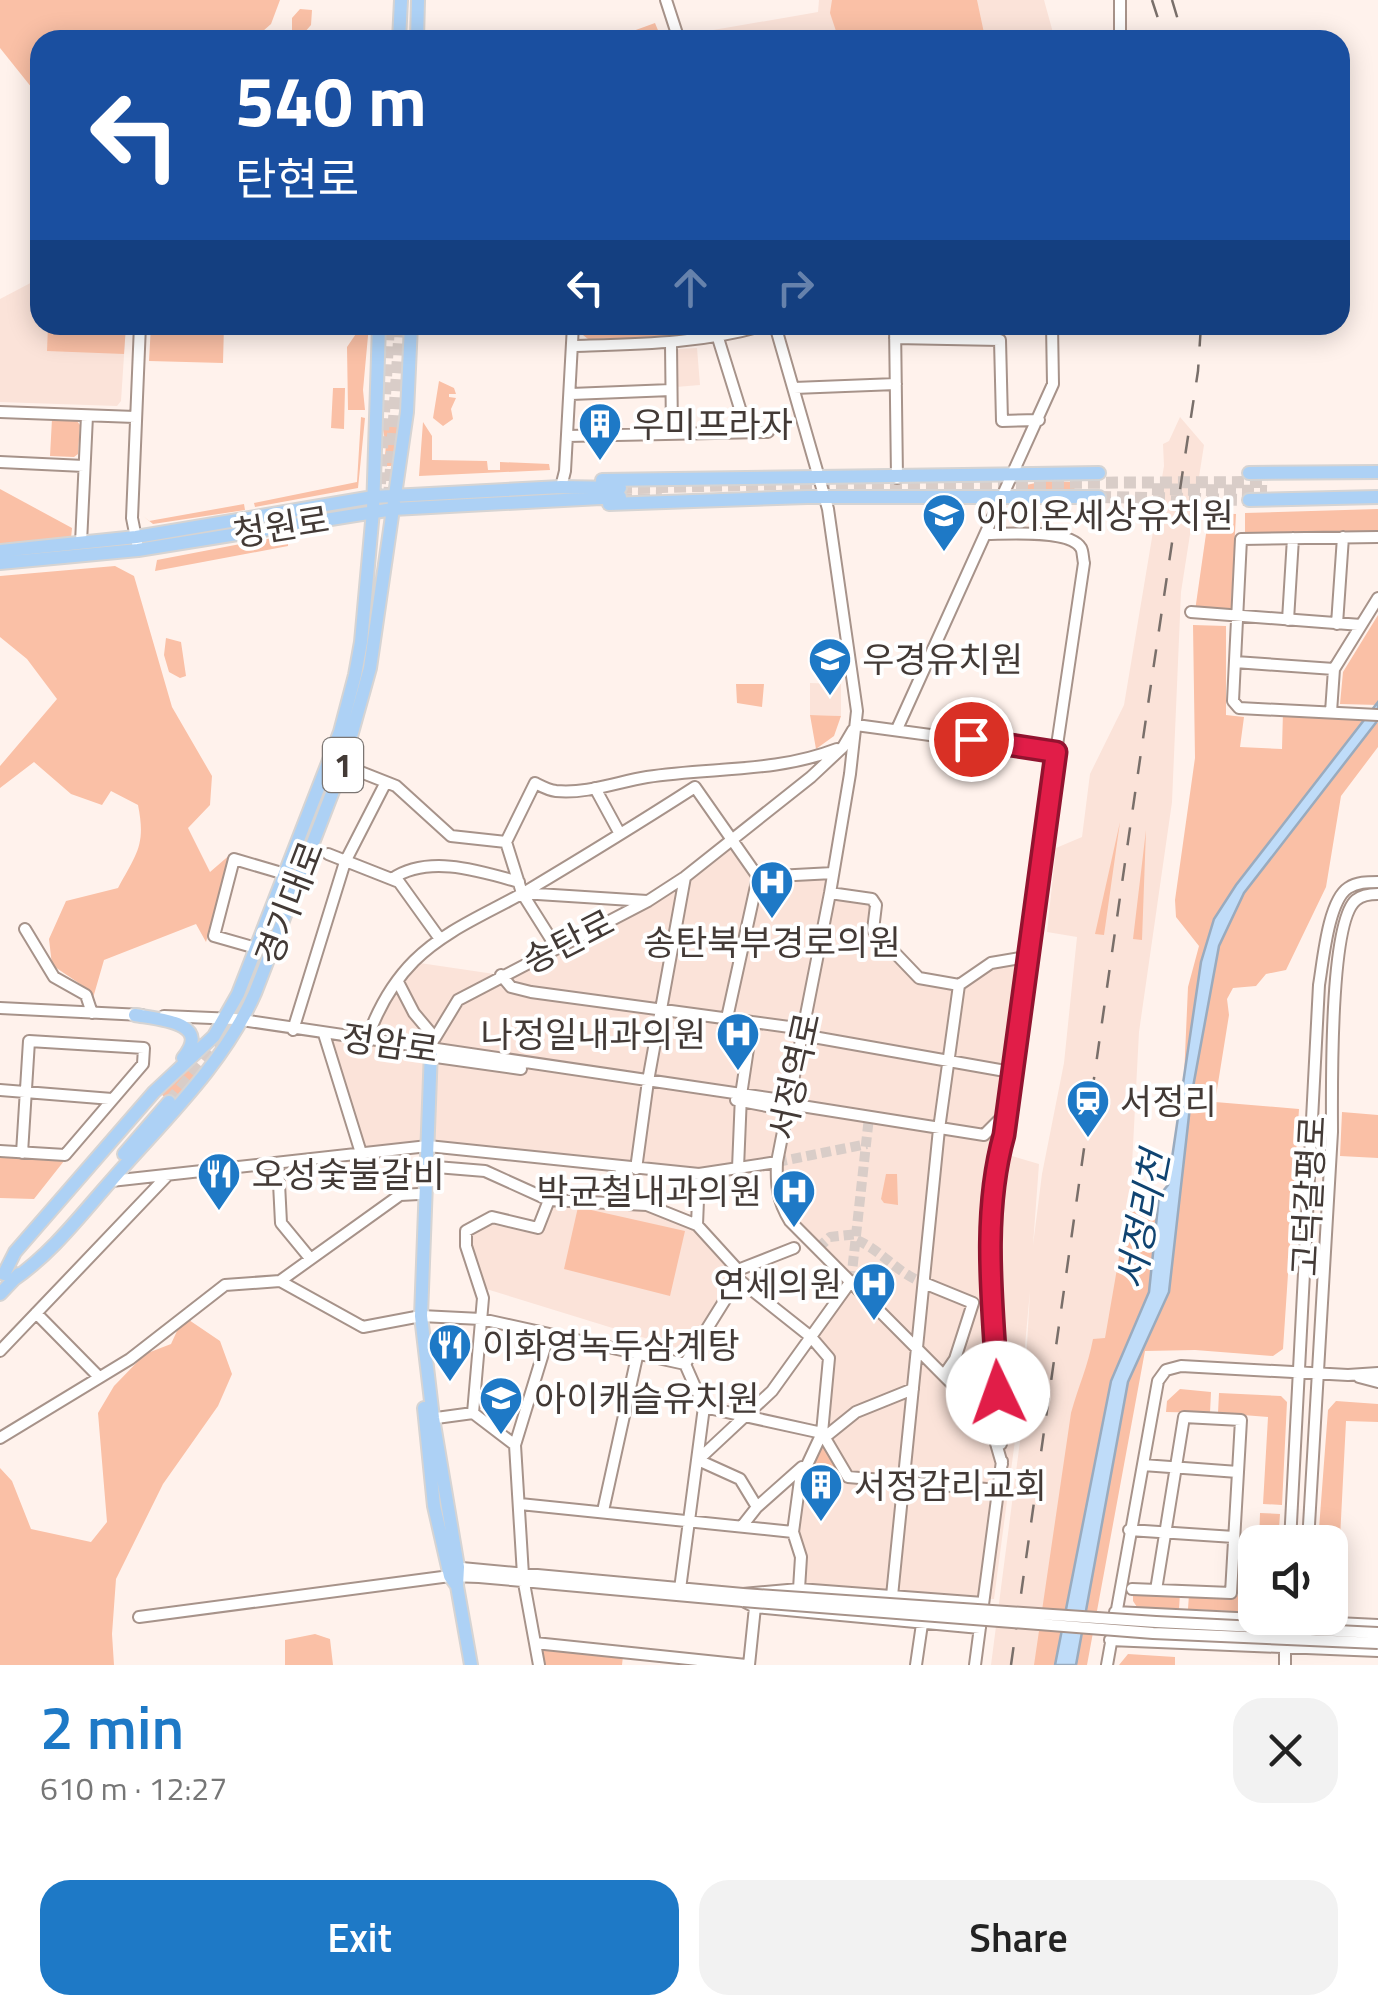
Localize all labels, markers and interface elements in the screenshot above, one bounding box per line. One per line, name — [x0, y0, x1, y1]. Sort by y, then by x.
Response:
text: 540 m — [235, 47, 427, 153]
icon: left — [70, 70, 200, 200]
text: 탄현로 — [235, 144, 359, 212]
icon: left — [558, 260, 613, 315]
icon: ahead — [663, 260, 718, 315]
icon: right — [768, 260, 823, 315]
place label: 우미프라자 — [632, 397, 793, 451]
building icon: 우미프라자 — [577, 401, 623, 462]
place label: 아이온세상유치원 — [976, 488, 1234, 542]
street label: 청원로 — [229, 492, 333, 560]
school or university icon: 아이온세상유치원 — [921, 492, 967, 553]
place label: 우경유치원 — [862, 632, 1023, 686]
school or university icon: 우경유치원 — [807, 636, 853, 697]
pin — [929, 697, 1014, 782]
icon: arrive — [944, 712, 999, 767]
road number: 1 — [323, 738, 363, 792]
street label: 경기대로 — [241, 833, 337, 973]
hospital icon: 송탄북부경로의원 — [749, 859, 795, 920]
street label: 송탄로 — [513, 895, 623, 987]
place label: 송탄북부경로의원 — [643, 915, 901, 969]
place label: 나정일내과의원 — [481, 1007, 706, 1061]
street label: 서정역로 — [754, 1007, 834, 1145]
street label: 정암로 — [338, 1010, 442, 1076]
hospital icon: 나정일내과의원 — [715, 1011, 761, 1072]
place label: 서정리 — [1120, 1074, 1217, 1128]
station icon: 서정리 — [1065, 1078, 1111, 1139]
street label: 고덕갈평로 — [1277, 1114, 1339, 1278]
water label: 서정리천 — [1100, 1142, 1185, 1294]
place label: 오성숯불갈비 — [252, 1147, 445, 1201]
restaurant icon: 오성숯불갈비 — [196, 1151, 242, 1212]
place label: 박균철내과의원 — [537, 1164, 762, 1218]
hospital icon: 박균철내과의원 — [771, 1168, 817, 1229]
place label: 연세의원 — [713, 1257, 842, 1311]
hospital icon: 연세의원 — [851, 1261, 897, 1322]
place label: 이화영녹두삼계탕 — [482, 1318, 740, 1372]
restaurant icon: 이화영녹두삼계탕 — [427, 1322, 473, 1383]
position arrow — [946, 1341, 1050, 1445]
place label: 아이캐슬유치원 — [534, 1371, 759, 1425]
school or university icon: 아이캐슬유치원 — [478, 1375, 524, 1436]
place label: 서정감리교회 — [854, 1458, 1047, 1512]
building icon: 서정감리교회 — [798, 1462, 844, 1523]
map controls — [1238, 1525, 1348, 1635]
button: sound — [1238, 1525, 1348, 1635]
text: 2 min — [40, 1681, 184, 1772]
button: close — [1233, 1698, 1338, 1803]
text: 610 m · 12:27 — [40, 1764, 227, 1812]
button: Exit — [40, 1880, 679, 1995]
button: Share — [699, 1880, 1338, 1995]

